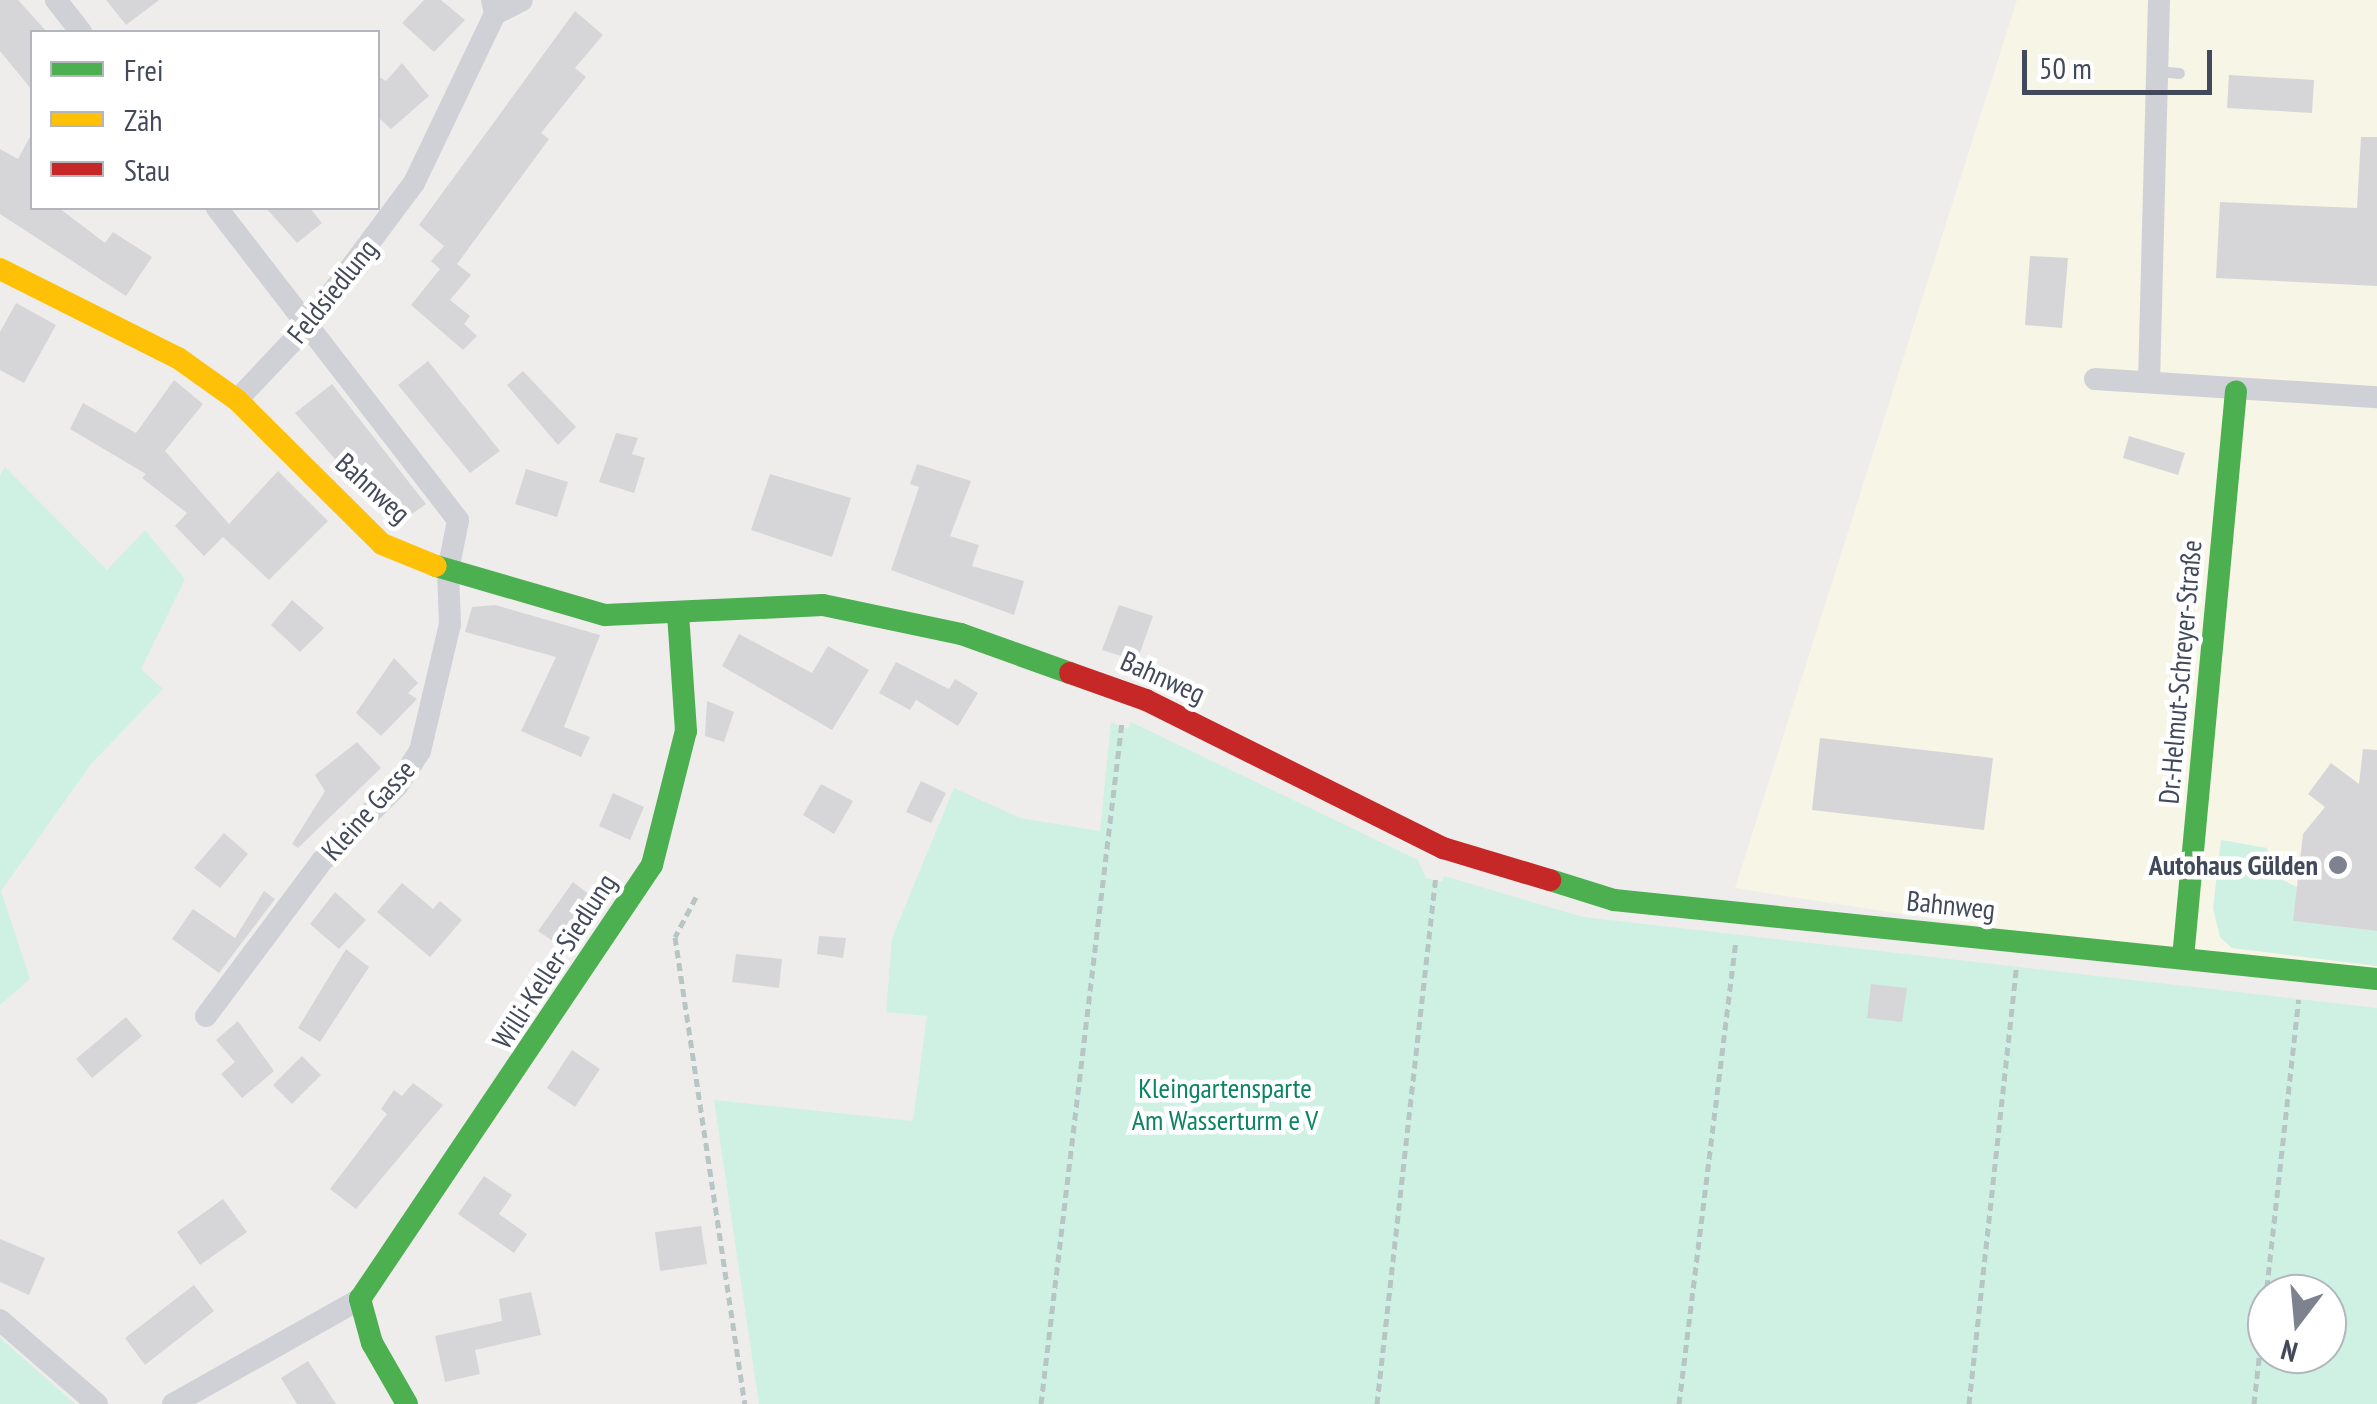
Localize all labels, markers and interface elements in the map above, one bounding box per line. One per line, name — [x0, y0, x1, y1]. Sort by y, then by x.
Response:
legend — [30, 30, 380, 210]
scale bar — [2027, 30, 2217, 92]
text: 50 m — [2039, 48, 2092, 87]
text: Frei — [124, 50, 164, 89]
text: Zäh — [124, 100, 162, 139]
text: Stau — [124, 150, 170, 189]
street label: Feldsiedlung — [280, 232, 384, 350]
street label: Bahnweg — [329, 446, 417, 530]
street label: Dr.-Helmut-Schreyer-Straße — [2152, 539, 2208, 805]
street label: Bahnweg — [1116, 644, 1210, 710]
street label: Kleine Gasse — [314, 753, 422, 867]
place label: Autohaus Gülden — [2148, 848, 2318, 882]
marker: Autohaus Gülden — [2327, 854, 2349, 876]
street label: Willi-Keller-Siedlung — [485, 867, 623, 1055]
street label: Bahnweg — [1905, 884, 1997, 926]
park label: Kleingartensparte Am Wasserturm e V — [1131, 1071, 1319, 1137]
north arrow — [2247, 1274, 2347, 1374]
text: N — [2277, 1332, 2302, 1371]

